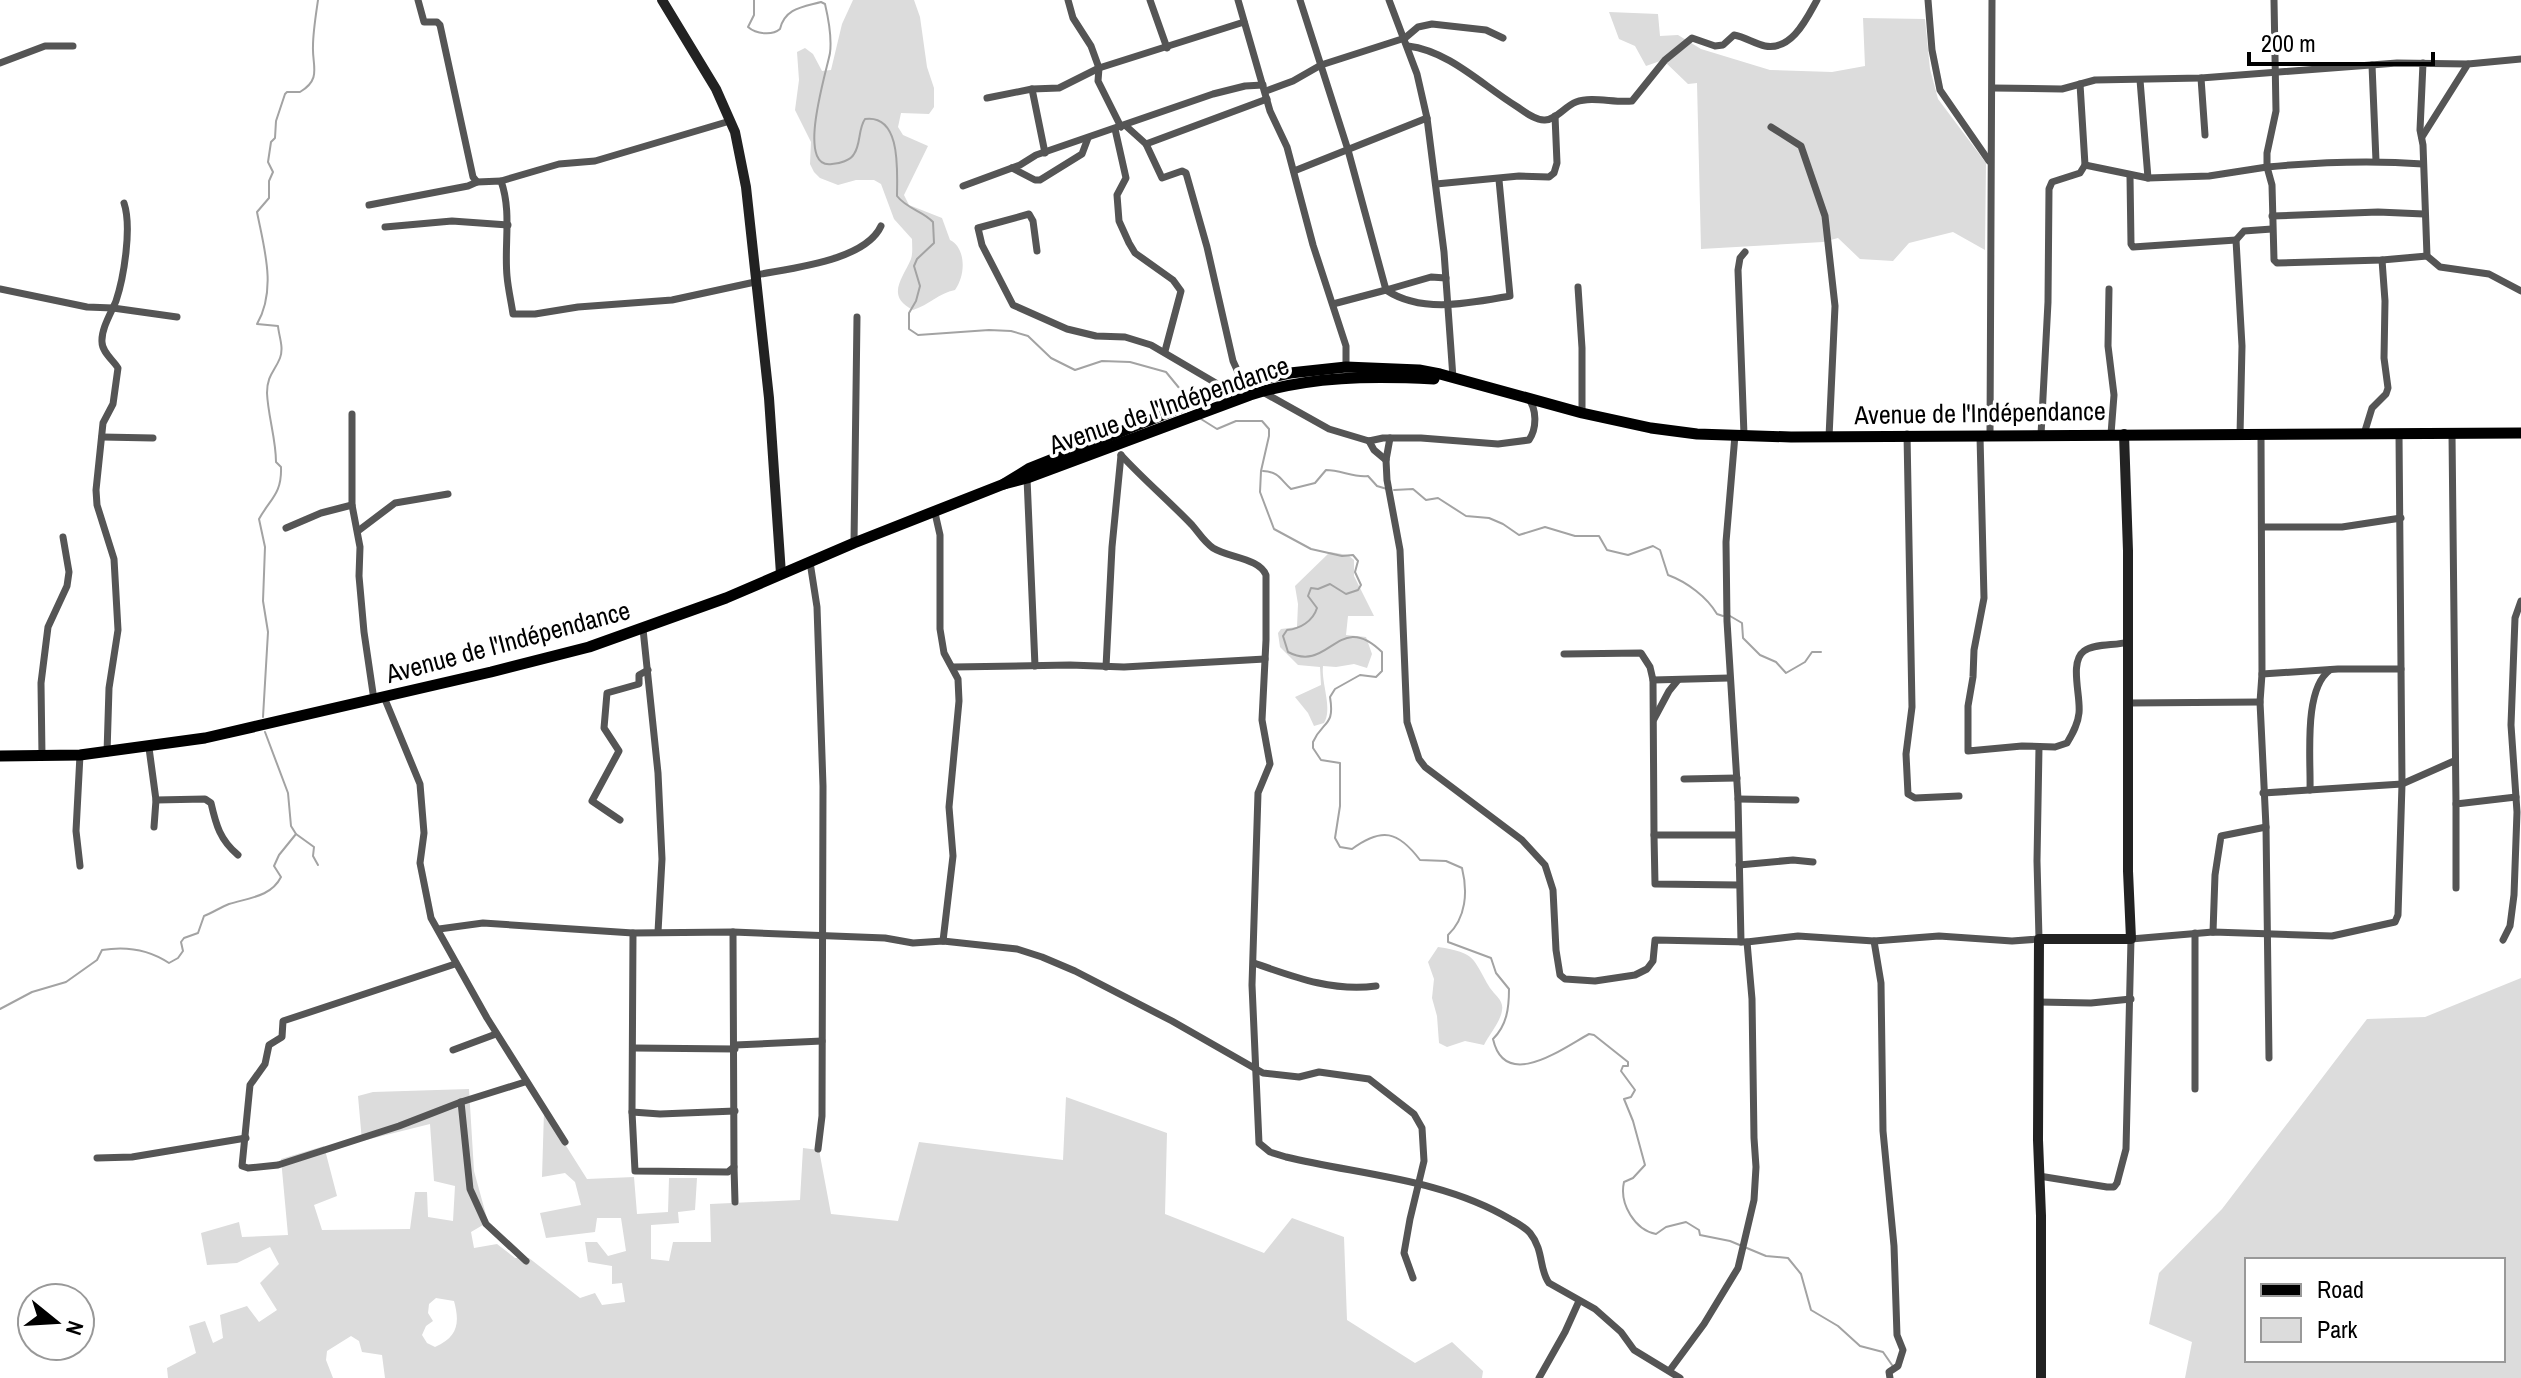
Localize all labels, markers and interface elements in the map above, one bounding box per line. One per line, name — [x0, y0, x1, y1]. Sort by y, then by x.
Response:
scale bar — [2249, 16, 2433, 66]
text: 200 m — [2261, 27, 2316, 59]
street label: Avenue de l'Indépendance — [1043, 347, 1293, 462]
street label: Avenue de l'Indépendance — [1853, 393, 2106, 432]
street label: Avenue de l'Indépendance — [381, 592, 634, 691]
legend — [2245, 1258, 2505, 1362]
text: Road — [2317, 1273, 2364, 1305]
north arrow — [16, 1282, 96, 1362]
text: Park — [2317, 1313, 2358, 1345]
text: N — [59, 1317, 91, 1339]

